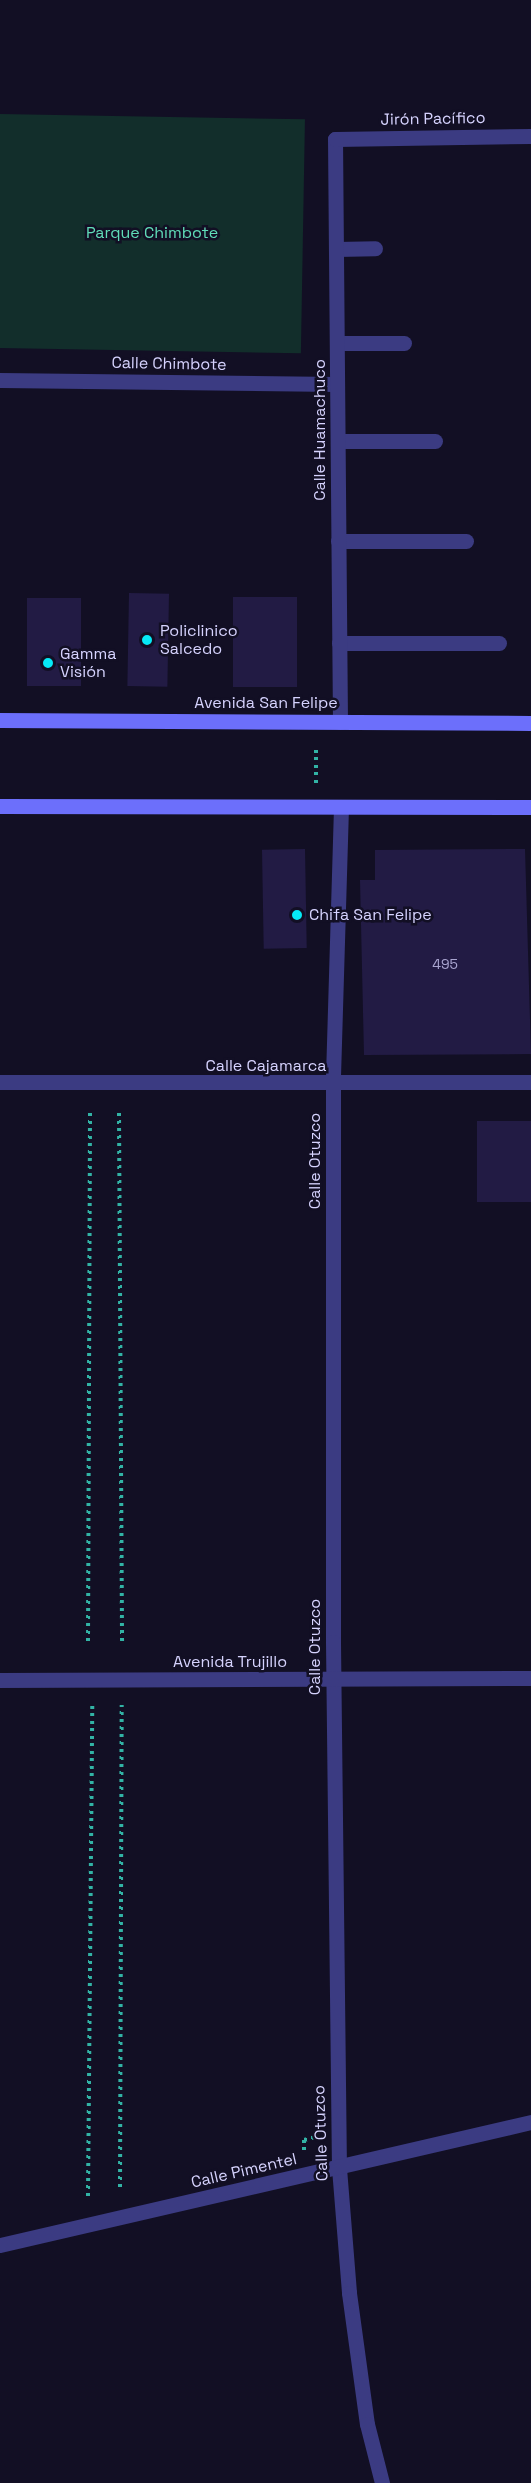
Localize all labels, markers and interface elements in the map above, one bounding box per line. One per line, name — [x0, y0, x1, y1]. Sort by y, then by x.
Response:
street label: Jirón Pacífico — [380, 108, 486, 130]
park label: Parque Chimbote — [86, 223, 218, 243]
street label: Calle Chimbote — [111, 353, 227, 375]
street label: Calle Huamachuco — [310, 359, 330, 501]
place label: Policlinico Salcedo — [160, 621, 238, 659]
marker: Policlinico Salcedo — [138, 631, 156, 649]
place label: Gamma Visión — [60, 644, 116, 682]
marker: Gamma Visión — [41, 656, 55, 670]
street label: Avenida San Felipe — [194, 693, 338, 713]
place label: Chifa San Felipe — [309, 905, 432, 925]
marker: Chifa San Felipe — [290, 908, 304, 922]
house number: 495 — [432, 956, 458, 972]
street label: Calle Cajamarca — [206, 1056, 326, 1076]
street label: Calle Otuzco — [305, 1113, 325, 1209]
street label: Calle Otuzco — [305, 1599, 325, 1695]
street label: Avenida Trujillo — [173, 1652, 287, 1672]
street label: Calle Otuzco — [310, 2085, 332, 2181]
street label: Calle Pimentel — [189, 2150, 299, 2192]

